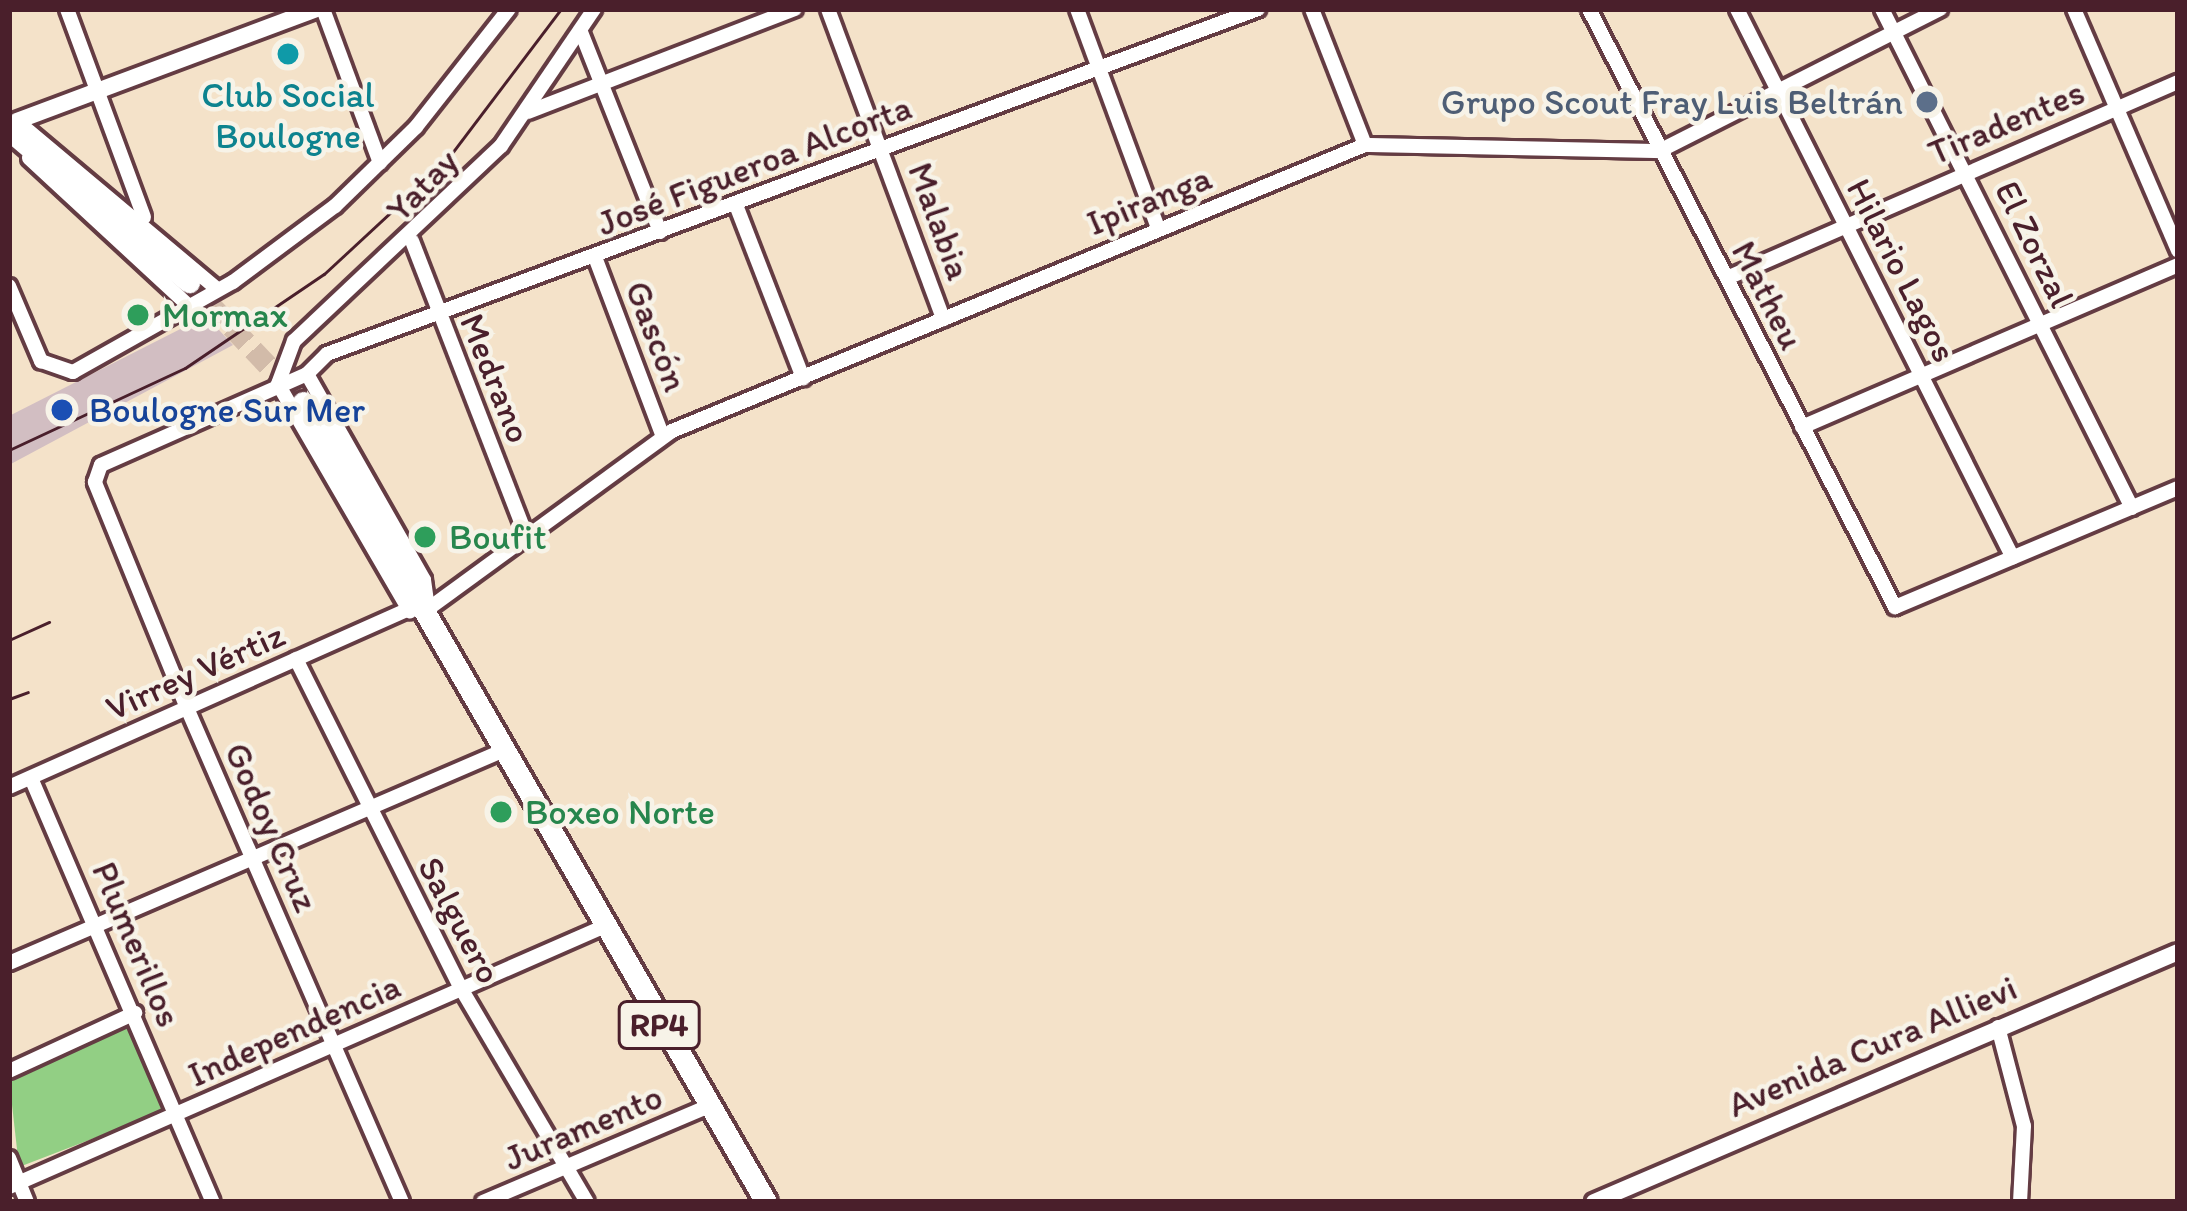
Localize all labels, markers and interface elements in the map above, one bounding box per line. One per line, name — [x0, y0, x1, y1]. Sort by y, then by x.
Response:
marker: Club Social Boulogne — [275, 41, 301, 67]
street label: Tiradentes — [1922, 70, 2090, 174]
place label: Club Social Boulogne — [201, 72, 375, 157]
place label: Grupo Scout Fray Luis Beltrán — [1438, 80, 1903, 124]
street label: José Figueroa Alcorta — [592, 85, 916, 245]
marker: Grupo Scout Fray Luis Beltrán — [1914, 89, 1940, 115]
street label: Yatay — [377, 140, 467, 230]
street label: Malabia — [899, 156, 981, 286]
street label: Ipiranga — [1080, 156, 1218, 244]
street label: Hilario Lagos — [1837, 171, 1967, 369]
street label: El Zorzal — [1986, 174, 2084, 314]
street label: Matheu — [1722, 234, 1814, 356]
street label: Gascón — [616, 275, 698, 397]
place label: Mormax — [162, 293, 288, 337]
marker: Mormax — [125, 302, 151, 328]
street label: Medrano — [451, 307, 541, 449]
place label: Boulogne Sur Mer — [89, 388, 365, 432]
marker: Boulogne Sur Mer — [46, 394, 78, 426]
place label: Boufit — [449, 515, 547, 559]
marker: Boufit — [412, 524, 438, 550]
street label: Virrey Vértiz — [99, 612, 291, 730]
street label: Godoy Cruz — [216, 736, 328, 918]
place label: Boxeo Norte — [525, 790, 716, 834]
marker: Boxeo Norte — [488, 799, 514, 825]
street label: Salguero — [409, 849, 511, 991]
street label: Plumerillos — [83, 855, 191, 1033]
street label: Independencia — [181, 964, 407, 1096]
street label: Avenida Cura Allievi — [1721, 966, 2023, 1126]
road number: RP4 — [617, 998, 701, 1052]
street label: Juramento — [497, 1074, 669, 1180]

